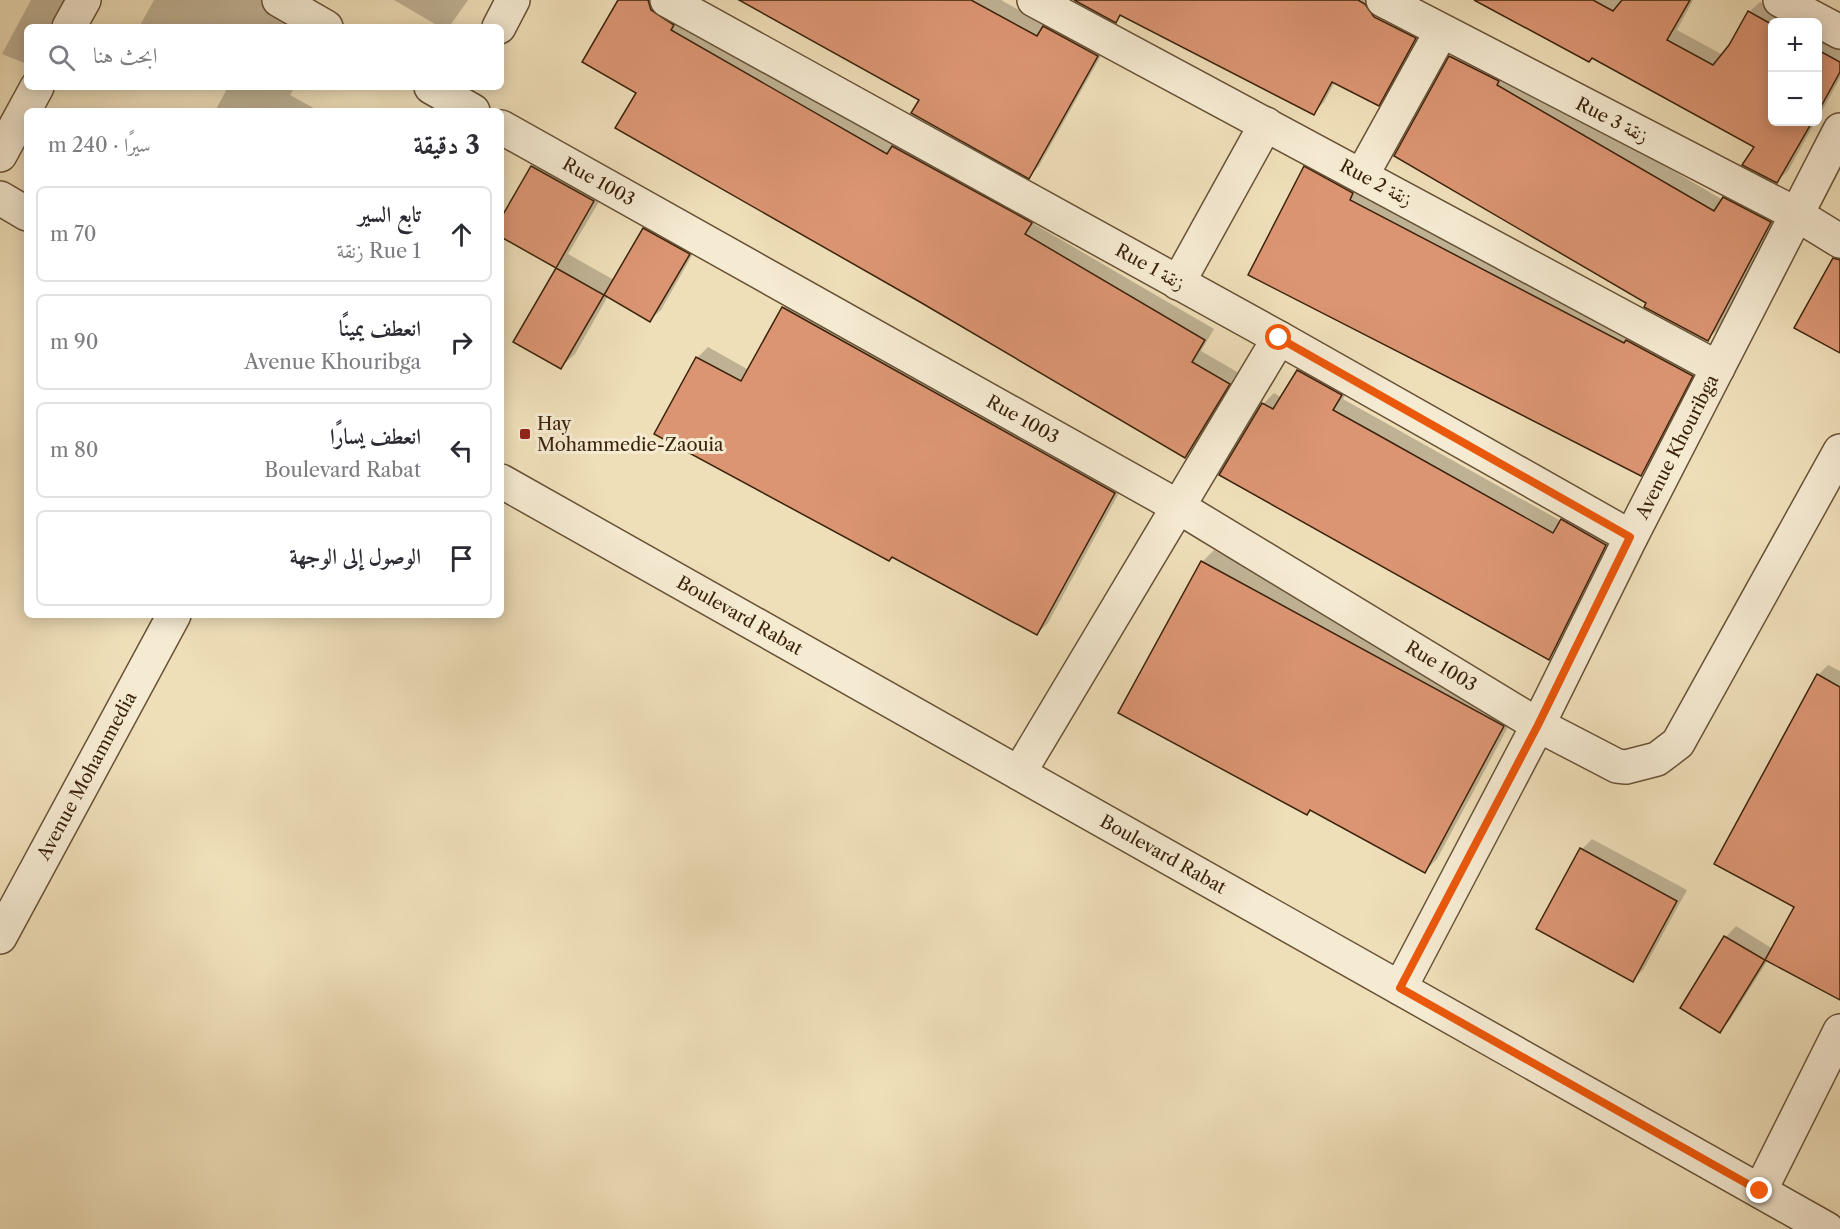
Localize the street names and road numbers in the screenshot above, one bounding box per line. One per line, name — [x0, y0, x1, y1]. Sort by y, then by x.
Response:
street label: Rue 3 زنقة — [1572, 92, 1652, 148]
street label: Rue 1003 — [559, 153, 639, 211]
street label: Rue 2 زنقة — [1336, 155, 1416, 211]
street label: Rue 1 زنقة — [1112, 239, 1188, 295]
street label: Avenue Khouribga — [1631, 371, 1724, 524]
street label: Rue 1003 — [983, 390, 1063, 448]
street label: Boulevard Rabat — [673, 571, 807, 660]
street label: Rue 1003 — [1402, 636, 1481, 696]
street label: Avenue Mohammedia — [32, 688, 142, 865]
street label: Boulevard Rabat — [1096, 810, 1230, 899]

